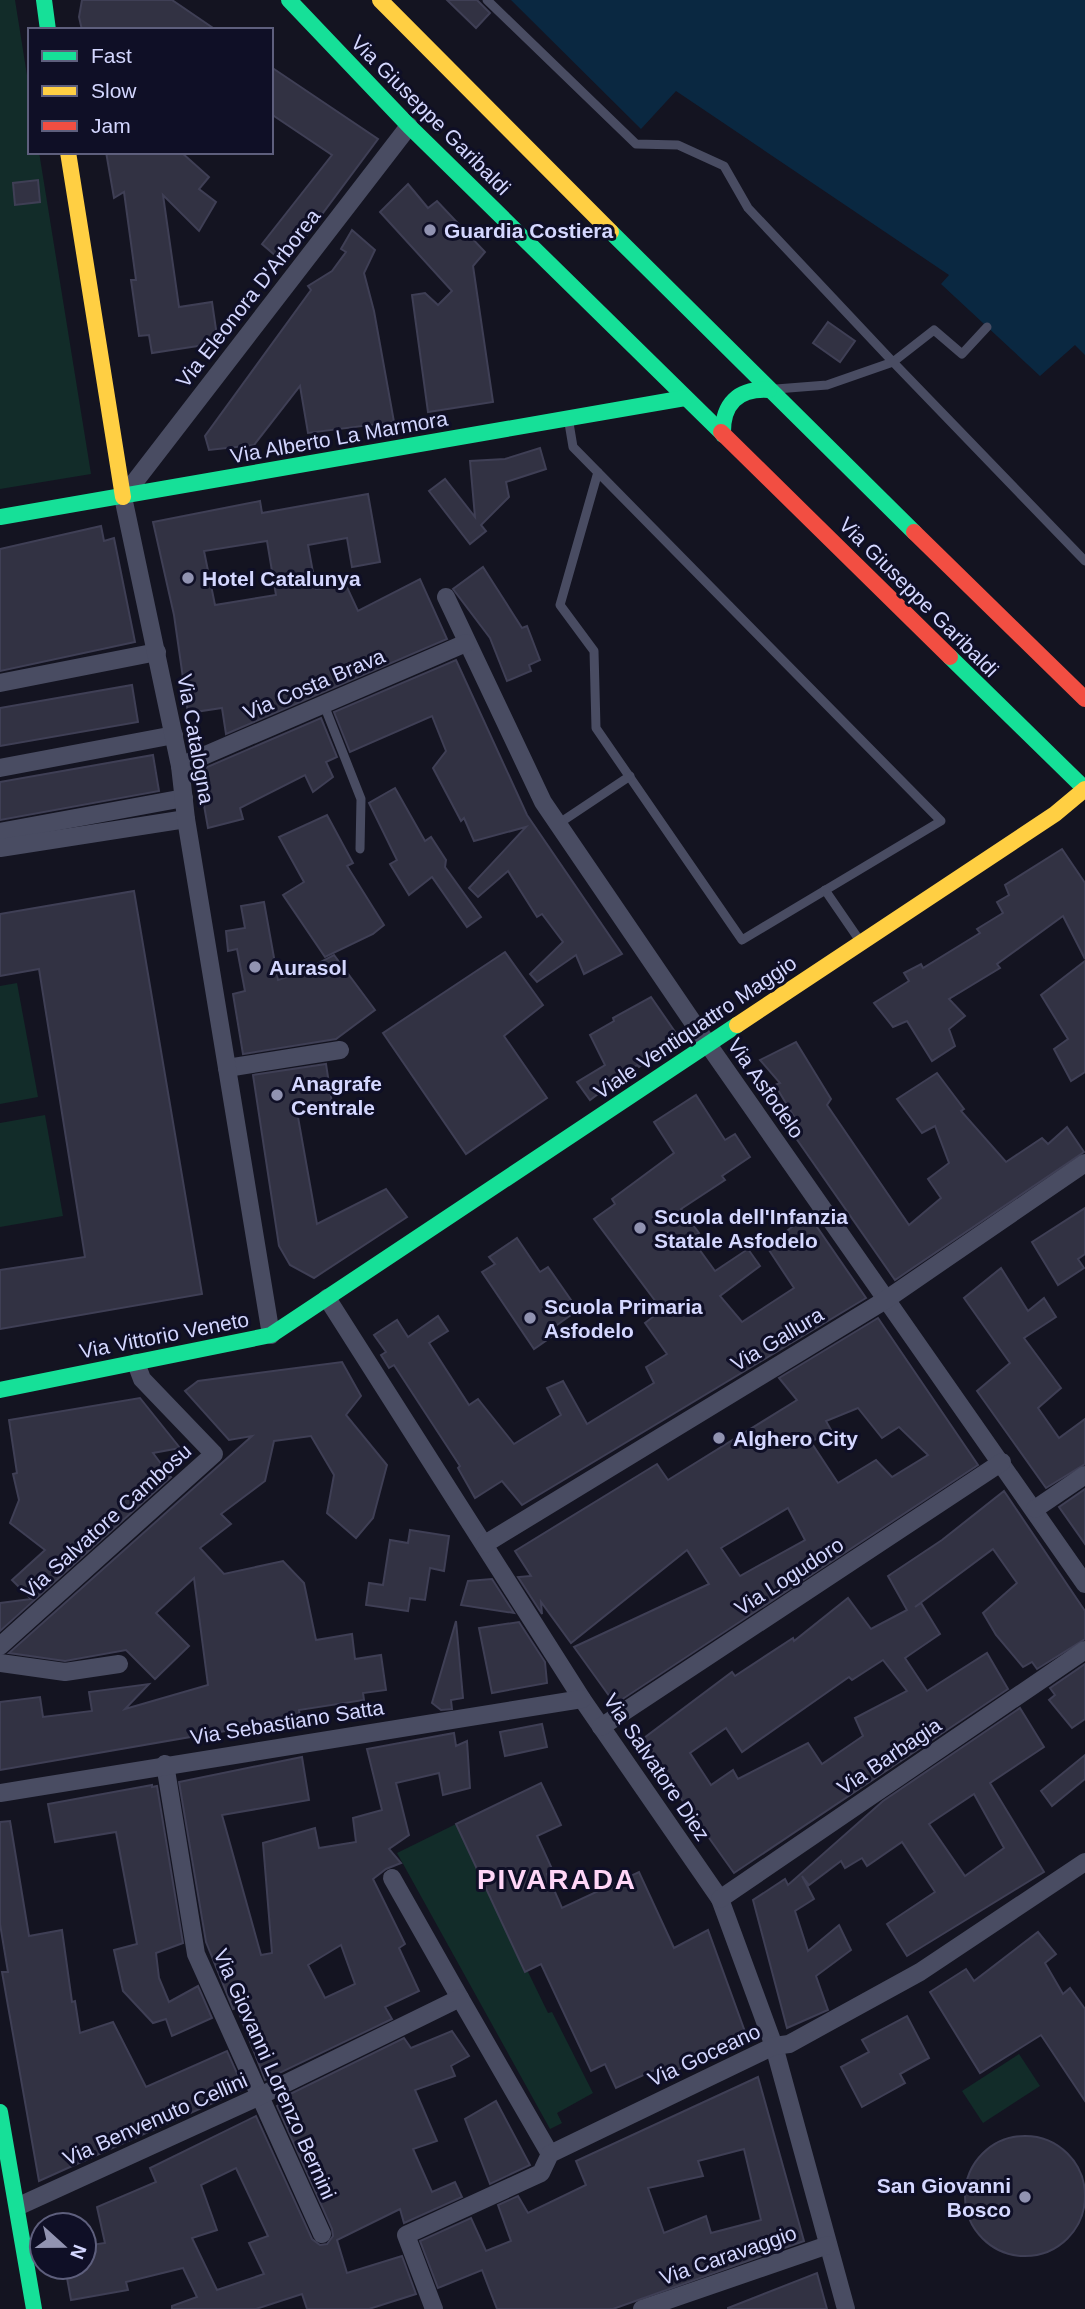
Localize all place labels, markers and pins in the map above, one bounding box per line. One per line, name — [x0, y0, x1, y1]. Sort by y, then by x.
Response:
place label: Guardia Costiera — [444, 219, 614, 242]
marker: Guardia Costiera — [422, 222, 438, 238]
place label: Hotel Catalunya — [202, 567, 361, 590]
marker: Hotel Catalunya — [180, 570, 196, 586]
place label: Aurasol — [269, 956, 347, 979]
marker: Aurasol — [247, 959, 263, 975]
place label: Anagrafe Centrale — [291, 1072, 382, 1119]
marker: Anagrafe Centrale — [269, 1087, 285, 1103]
place label: Scuola dell'Infanzia Statale Asfodelo — [654, 1205, 848, 1252]
marker: Scuola dell'Infanzia Statale Asfodelo — [632, 1220, 648, 1236]
place label: Scuola Primaria Asfodelo — [544, 1295, 703, 1342]
marker: Scuola Primaria Asfodelo — [522, 1310, 538, 1326]
place label: Alghero City — [733, 1427, 858, 1450]
marker: Alghero City — [711, 1430, 727, 1446]
place label: San Giovanni Bosco — [877, 2174, 1011, 2221]
marker: San Giovanni Bosco — [1017, 2189, 1033, 2205]

